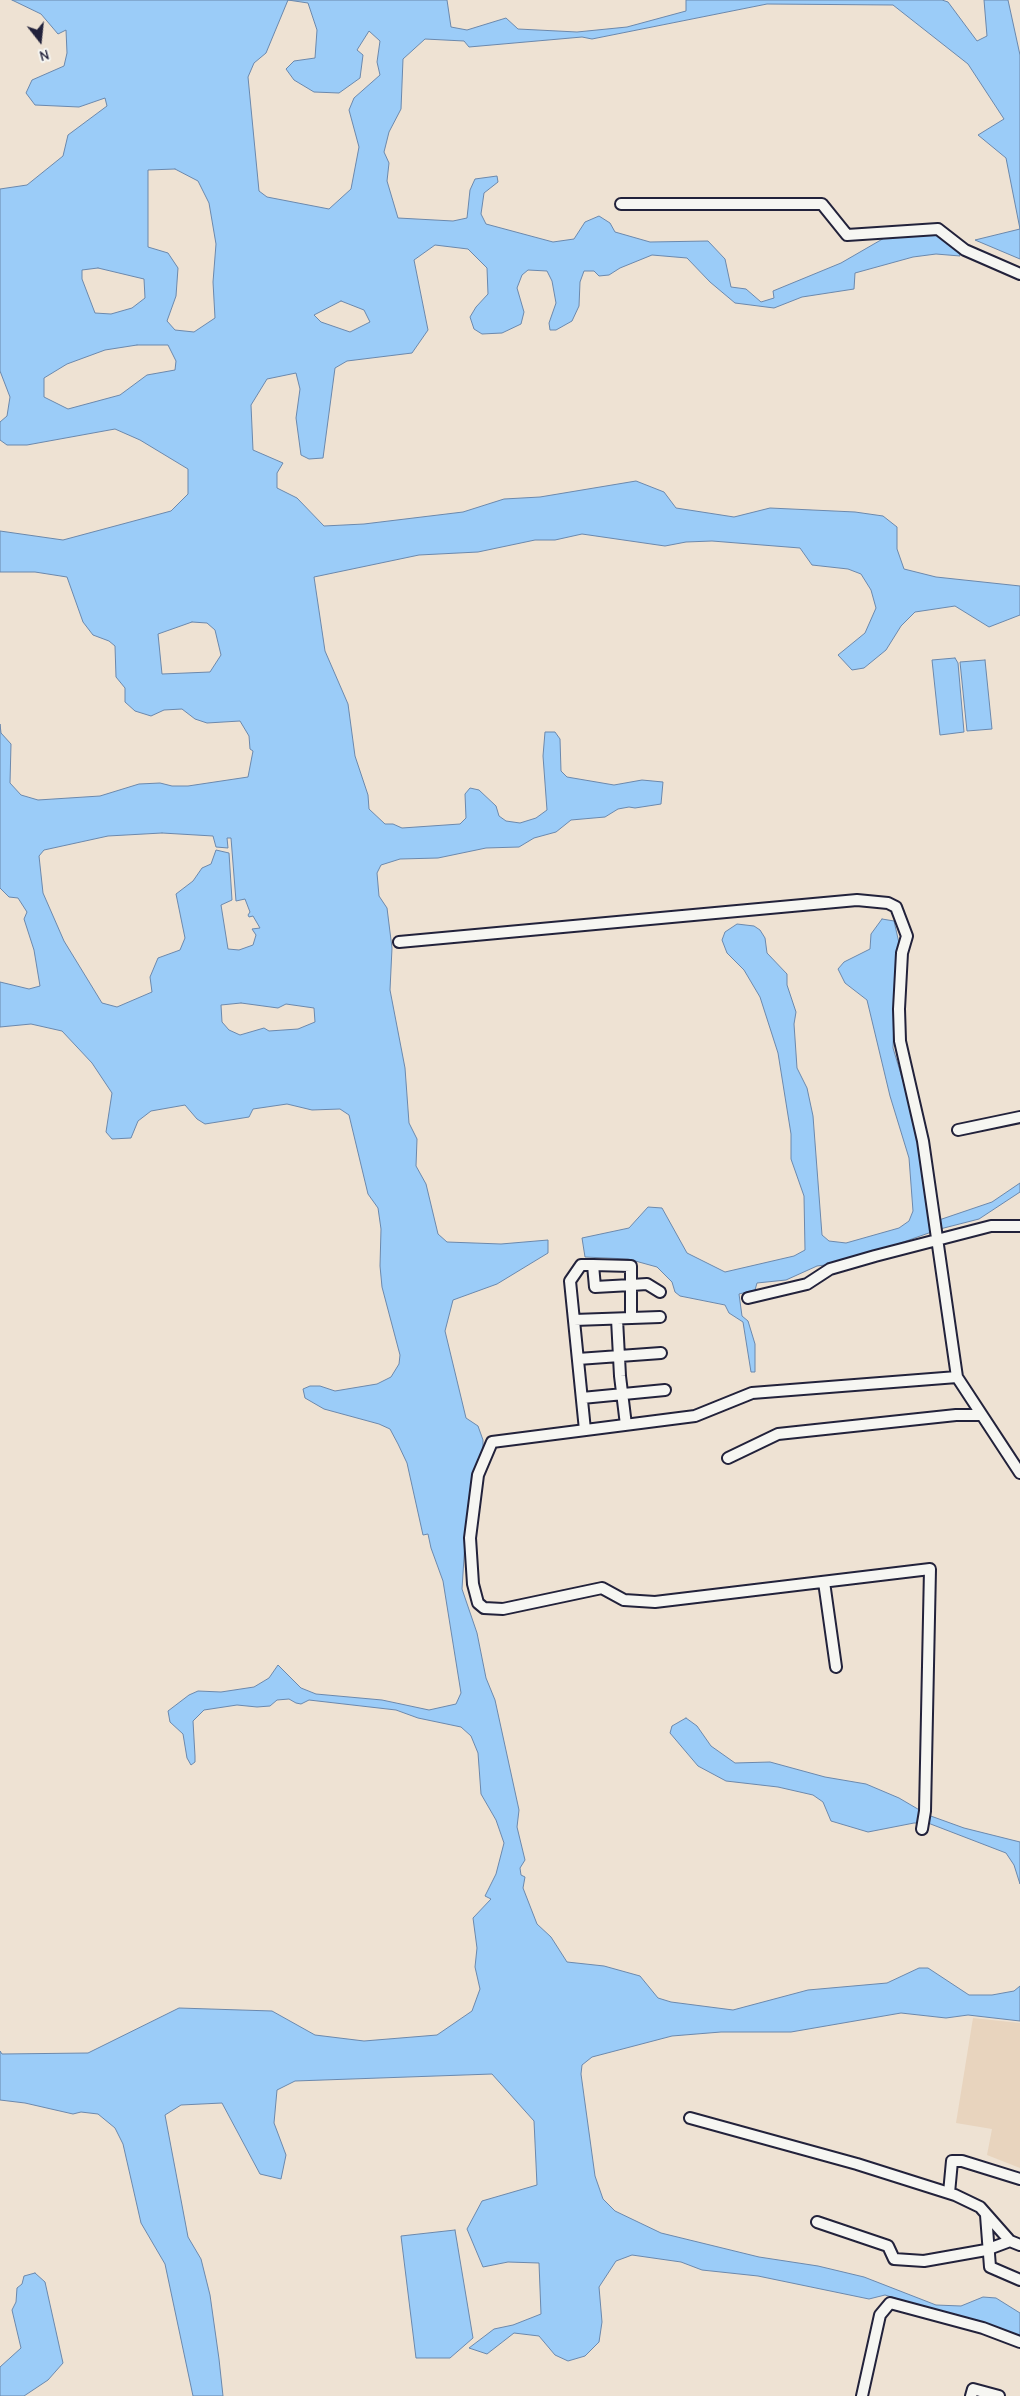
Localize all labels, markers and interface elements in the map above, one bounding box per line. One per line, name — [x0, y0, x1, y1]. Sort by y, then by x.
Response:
north arrow — [15, 15, 65, 65]
text: N — [38, 45, 51, 64]

